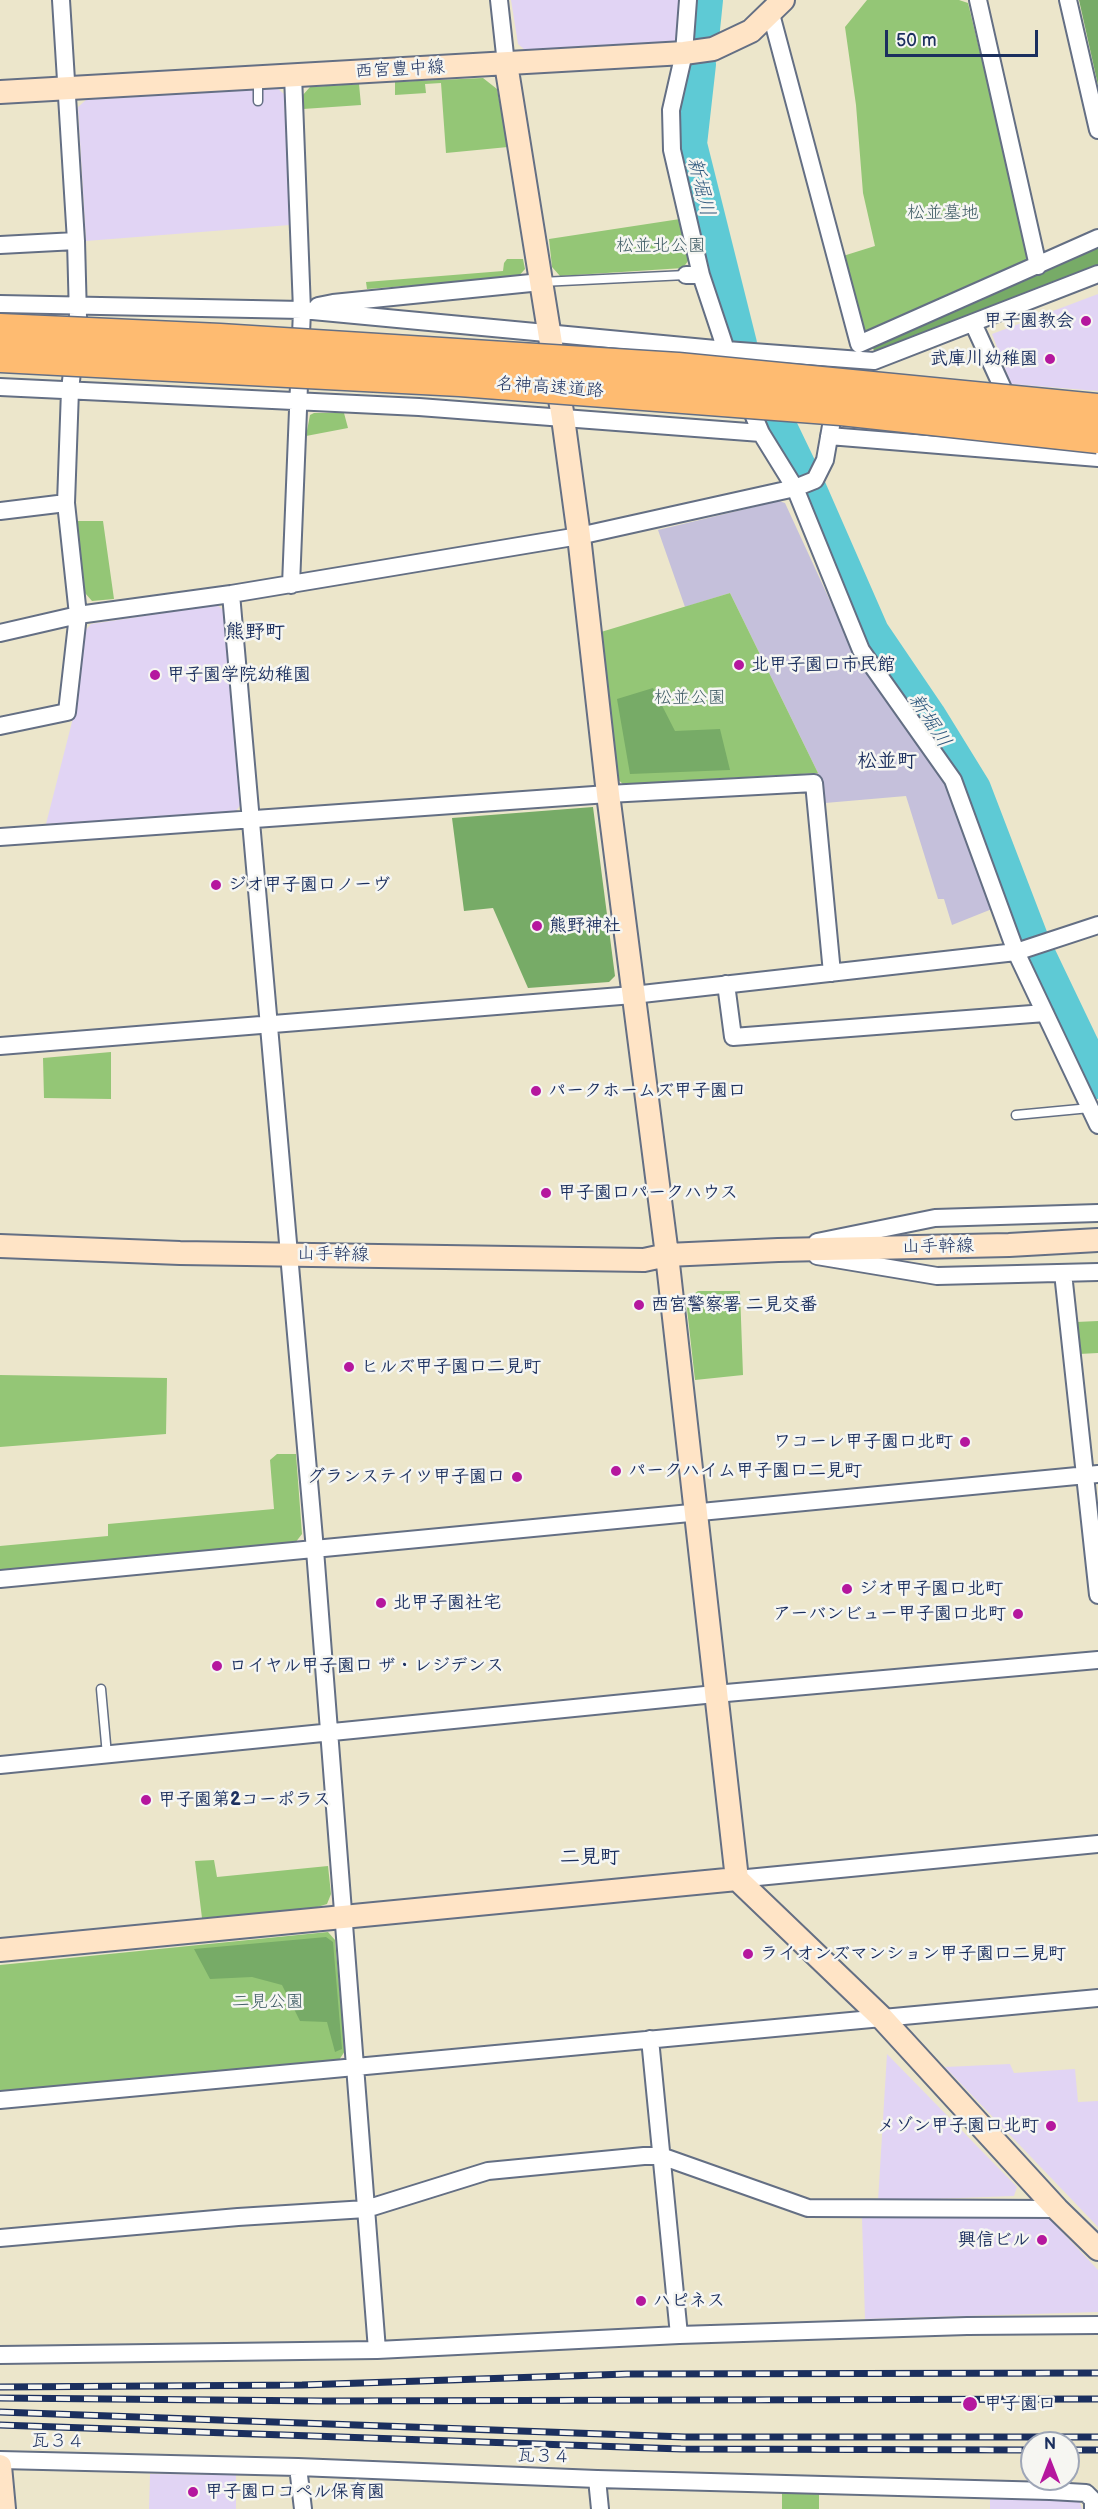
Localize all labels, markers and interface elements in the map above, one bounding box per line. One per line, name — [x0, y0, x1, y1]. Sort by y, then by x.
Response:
scale bar — [888, 18, 1041, 56]
text: 50 m — [896, 30, 937, 51]
street label: 西宮豊中線 — [354, 57, 446, 83]
water label: 新堀川 — [681, 155, 719, 219]
park label: 松並墓地 — [907, 202, 979, 224]
park label: 松並北公園 — [616, 235, 706, 257]
place label: 甲子園教会 — [984, 310, 1074, 332]
marker: 甲子園教会 — [1079, 314, 1093, 328]
place label: 武庫川幼稚園 — [930, 348, 1038, 370]
marker: 武庫川幼稚園 — [1043, 352, 1057, 366]
street label: 名神高速道路 — [495, 373, 605, 403]
district label: 熊野町 — [225, 621, 285, 645]
place label: 北甲子園口市民館 — [751, 654, 895, 676]
marker: 北甲子園口市民館 — [732, 658, 746, 672]
place label: 甲子園学院幼稚園 — [167, 664, 311, 686]
marker: 甲子園学院幼稚園 — [148, 668, 162, 682]
park label: 松並公園 — [654, 687, 726, 709]
water label: 新堀川 — [903, 689, 955, 753]
district label: 松並町 — [857, 750, 917, 774]
place label: ジオ甲子園口ノーヴ — [228, 874, 390, 896]
marker: ジオ甲子園口ノーヴ — [209, 878, 223, 892]
place label: 熊野神社 — [549, 915, 621, 937]
marker: 熊野神社 — [530, 919, 544, 933]
place label: パークホームズ甲子園口 — [548, 1080, 746, 1102]
marker: パークホームズ甲子園口 — [529, 1084, 543, 1098]
place label: 甲子園口パークハウス — [558, 1182, 738, 1204]
marker: 甲子園口パークハウス — [539, 1186, 553, 1200]
street label: 山手幹線 — [902, 1236, 974, 1258]
street label: 山手幹線 — [297, 1244, 369, 1266]
place label: 西宮警察署 二見交番 — [651, 1294, 818, 1316]
marker: 西宮警察署 二見交番 — [632, 1298, 646, 1312]
place label: ヒルズ甲子園口二見町 — [361, 1356, 541, 1378]
marker: ヒルズ甲子園口二見町 — [342, 1360, 356, 1374]
place label: ワコーレ甲子園口北町 — [773, 1431, 953, 1453]
marker: ワコーレ甲子園口北町 — [958, 1435, 972, 1449]
place label: パークハイム甲子園口二見町 — [628, 1460, 862, 1482]
marker: パークハイム甲子園口二見町 — [609, 1464, 623, 1478]
place label: グランステイツ甲子園口 — [307, 1466, 505, 1488]
marker: グランステイツ甲子園口 — [510, 1470, 524, 1484]
place label: ジオ甲子園口北町 — [859, 1578, 1003, 1600]
marker: ジオ甲子園口北町 — [840, 1582, 854, 1596]
place label: 北甲子園社宅 — [393, 1592, 501, 1614]
marker: 北甲子園社宅 — [374, 1596, 388, 1610]
place label: アーバンビュー甲子園口北町 — [773, 1603, 1006, 1625]
marker: アーバンビュー甲子園口北町 — [1011, 1607, 1025, 1621]
place label: ロイヤル甲子園口 ザ・レジデンス — [229, 1655, 504, 1677]
marker: ロイヤル甲子園口 ザ・レジデンス — [210, 1659, 224, 1673]
place label: 甲子園第2コーポラス — [158, 1789, 331, 1811]
marker: 甲子園第2コーポラス — [139, 1793, 153, 1807]
district label: 二見町 — [560, 1846, 620, 1870]
place label: ライオンズマンション甲子園口二見町 — [760, 1943, 1066, 1965]
marker: ライオンズマンション甲子園口二見町 — [741, 1947, 755, 1961]
park label: 二見公園 — [232, 1991, 304, 2013]
place label: メゾン甲子園口北町 — [877, 2115, 1039, 2137]
marker: メゾン甲子園口北町 — [1044, 2119, 1058, 2133]
place label: 興信ビル — [958, 2229, 1030, 2251]
marker: 興信ビル — [1035, 2233, 1049, 2247]
place label: ハピネス — [653, 2290, 725, 2312]
marker: ハピネス — [634, 2294, 648, 2308]
place label: 甲子園口 — [984, 2393, 1056, 2415]
marker: 甲子園口 — [961, 2395, 979, 2413]
street label: 瓦３４ — [31, 2431, 85, 2453]
north arrow — [1020, 2431, 1080, 2491]
text: N — [1044, 2435, 1056, 2454]
street label: 瓦３４ — [517, 2445, 571, 2469]
place label: 甲子園口コペル保育園 — [205, 2481, 385, 2503]
marker: 甲子園口コペル保育園 — [186, 2485, 200, 2499]

